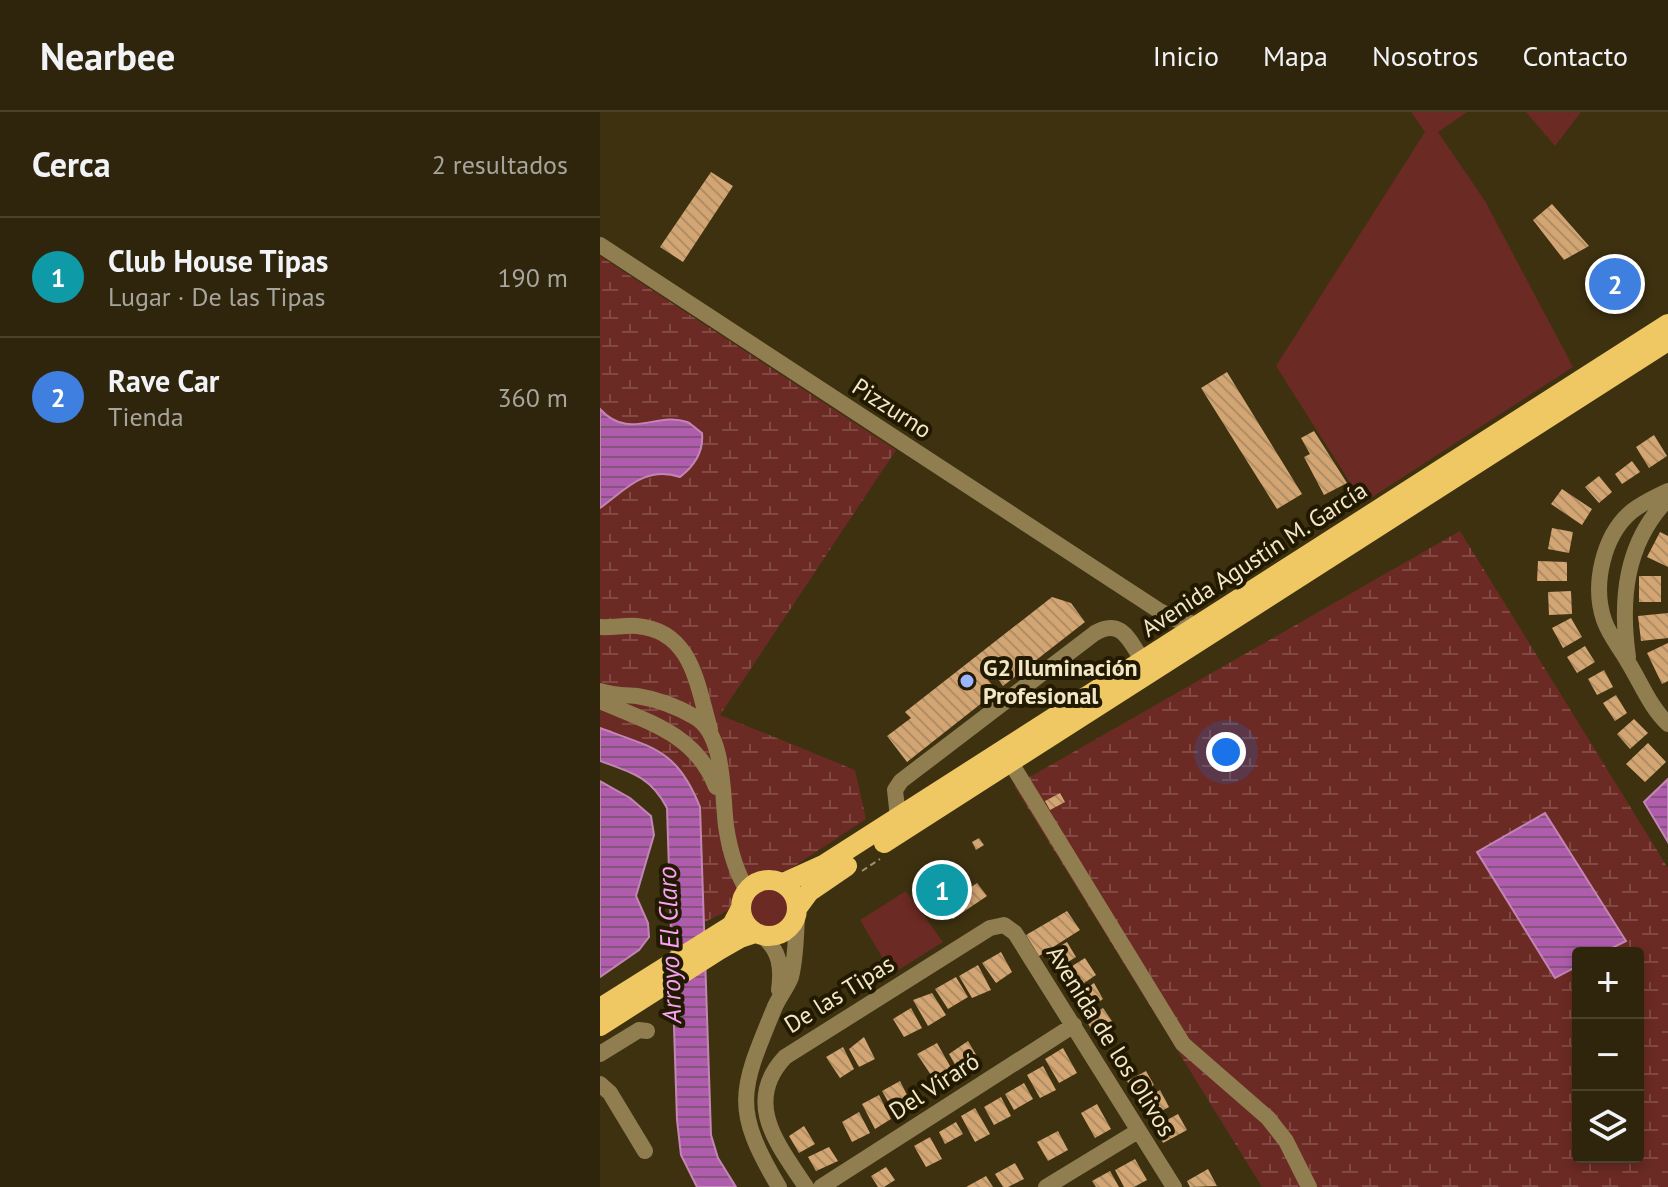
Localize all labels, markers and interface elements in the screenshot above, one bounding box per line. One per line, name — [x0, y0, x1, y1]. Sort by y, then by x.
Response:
text: Nearbee — [40, 31, 175, 80]
text: Inicio — [1153, 37, 1219, 74]
text: Mapa — [1263, 37, 1328, 74]
text: Nosotros — [1372, 37, 1478, 74]
text: Contacto — [1522, 37, 1628, 74]
text: Cerca — [32, 142, 111, 186]
text: 2 resultados — [432, 148, 568, 181]
text: Club House Tipas — [108, 241, 328, 280]
pin: 2 — [1589, 254, 1641, 314]
text: 1 — [51, 261, 65, 294]
text: 190 m — [497, 261, 568, 294]
text: Lugar · De las Tipas — [108, 280, 326, 313]
text: Rave Car — [108, 361, 219, 400]
street label: Pizzurno — [846, 371, 938, 445]
text: 2 — [51, 381, 65, 414]
text: 360 m — [497, 381, 568, 414]
text: Tienda — [108, 400, 184, 433]
street label: Avenida Agustín M. García — [1135, 474, 1373, 644]
place label: G2 Iluminación Profesional — [983, 652, 1138, 711]
marker: G2 Iluminación Profesional — [958, 672, 976, 690]
your location — [1206, 732, 1246, 772]
pin: 1 — [916, 860, 968, 920]
water label: Arroyo El Claro — [650, 866, 688, 1025]
street label: Avenida de los Olivos — [1040, 940, 1182, 1142]
map controls — [1572, 947, 1644, 1163]
button: + — [1572, 947, 1644, 1019]
street label: De las Tipas — [778, 948, 900, 1040]
button: − — [1572, 1019, 1644, 1091]
street label: Del Viraró — [883, 1045, 985, 1127]
button: layers — [1572, 1091, 1644, 1163]

